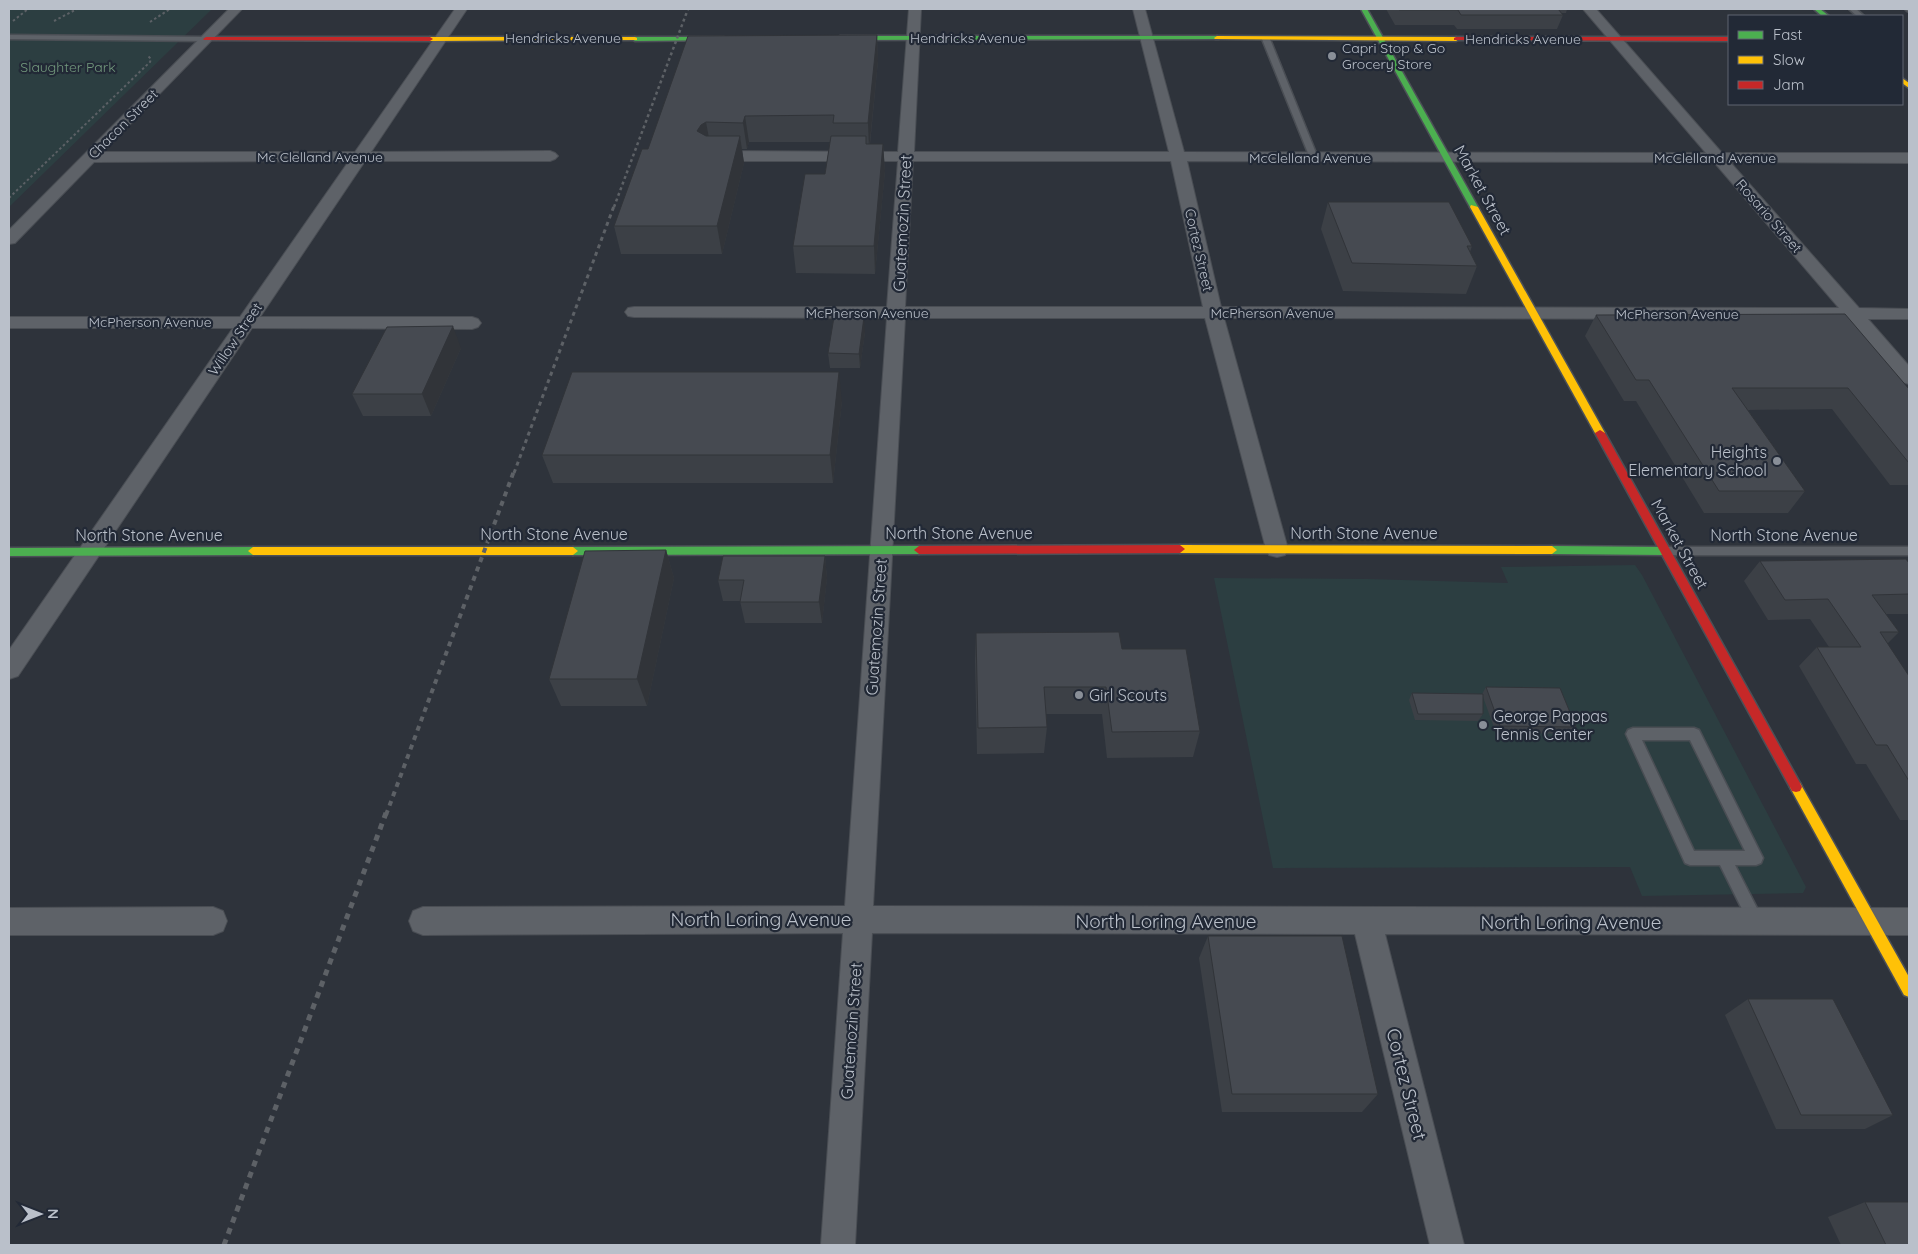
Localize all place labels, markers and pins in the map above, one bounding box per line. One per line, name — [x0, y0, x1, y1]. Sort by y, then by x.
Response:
place label: Capri Stop & Go Grocery Store — [1342, 39, 1445, 73]
marker: Capri Stop & Go Grocery Store — [1326, 50, 1338, 62]
place label: Heights Elementary School — [1628, 442, 1767, 480]
marker: Heights Elementary School — [1771, 455, 1783, 467]
place label: Girl Scouts — [1089, 685, 1167, 705]
marker: Girl Scouts — [1073, 689, 1085, 701]
place label: George Pappas Tennis Center — [1493, 706, 1608, 744]
marker: George Pappas Tennis Center — [1477, 719, 1489, 731]

